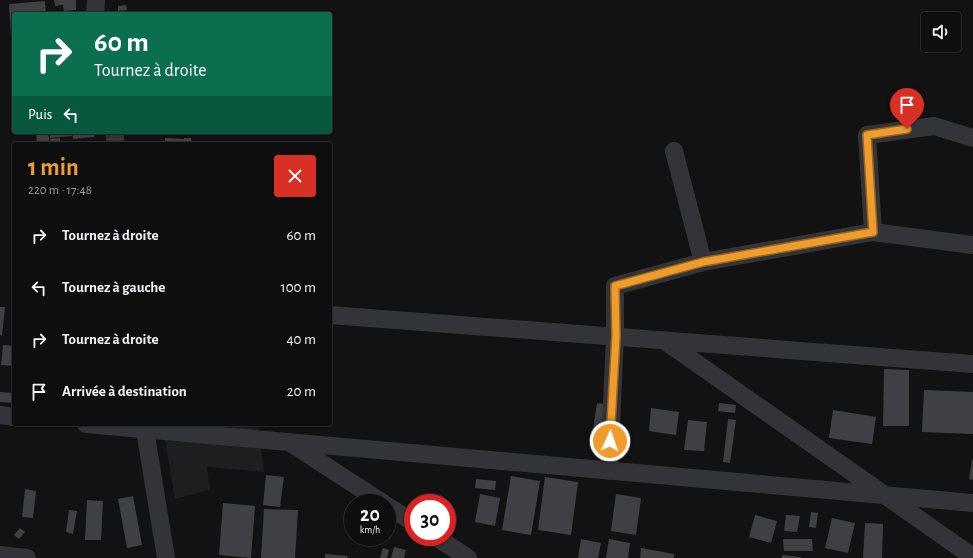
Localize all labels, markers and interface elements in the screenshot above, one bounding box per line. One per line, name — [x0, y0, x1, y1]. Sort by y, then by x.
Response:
map controls — [921, 12, 961, 52]
button: sound — [921, 12, 961, 52]
icon: right — [28, 28, 80, 80]
text: 60 m — [94, 29, 149, 57]
text: Tournez à droite — [94, 62, 207, 80]
pin — [890, 88, 924, 129]
icon: arrive — [896, 94, 918, 116]
icon: left — [60, 104, 82, 126]
text: Puis — [28, 107, 52, 122]
button: close — [274, 155, 316, 197]
text: 1 min — [28, 156, 79, 180]
text: 220 m · 17:48 — [28, 184, 92, 197]
icon: right — [28, 225, 50, 247]
text: Tournez à droite — [62, 228, 159, 243]
text: 60 m — [287, 228, 316, 243]
icon: left — [28, 277, 50, 299]
text: Tournez à gauche — [62, 280, 165, 295]
text: 100 m — [281, 280, 316, 295]
icon: right — [28, 329, 50, 351]
text: Tournez à droite — [62, 332, 159, 347]
text: 40 m — [286, 332, 316, 347]
icon: arrive — [28, 381, 50, 403]
text: Arrivée à destination — [62, 384, 187, 399]
text: 20 m — [287, 384, 316, 399]
position arrow — [589, 420, 631, 462]
speed limit sign: 30 — [404, 494, 456, 546]
text: 20 — [360, 505, 380, 525]
text: km/h — [360, 525, 380, 535]

